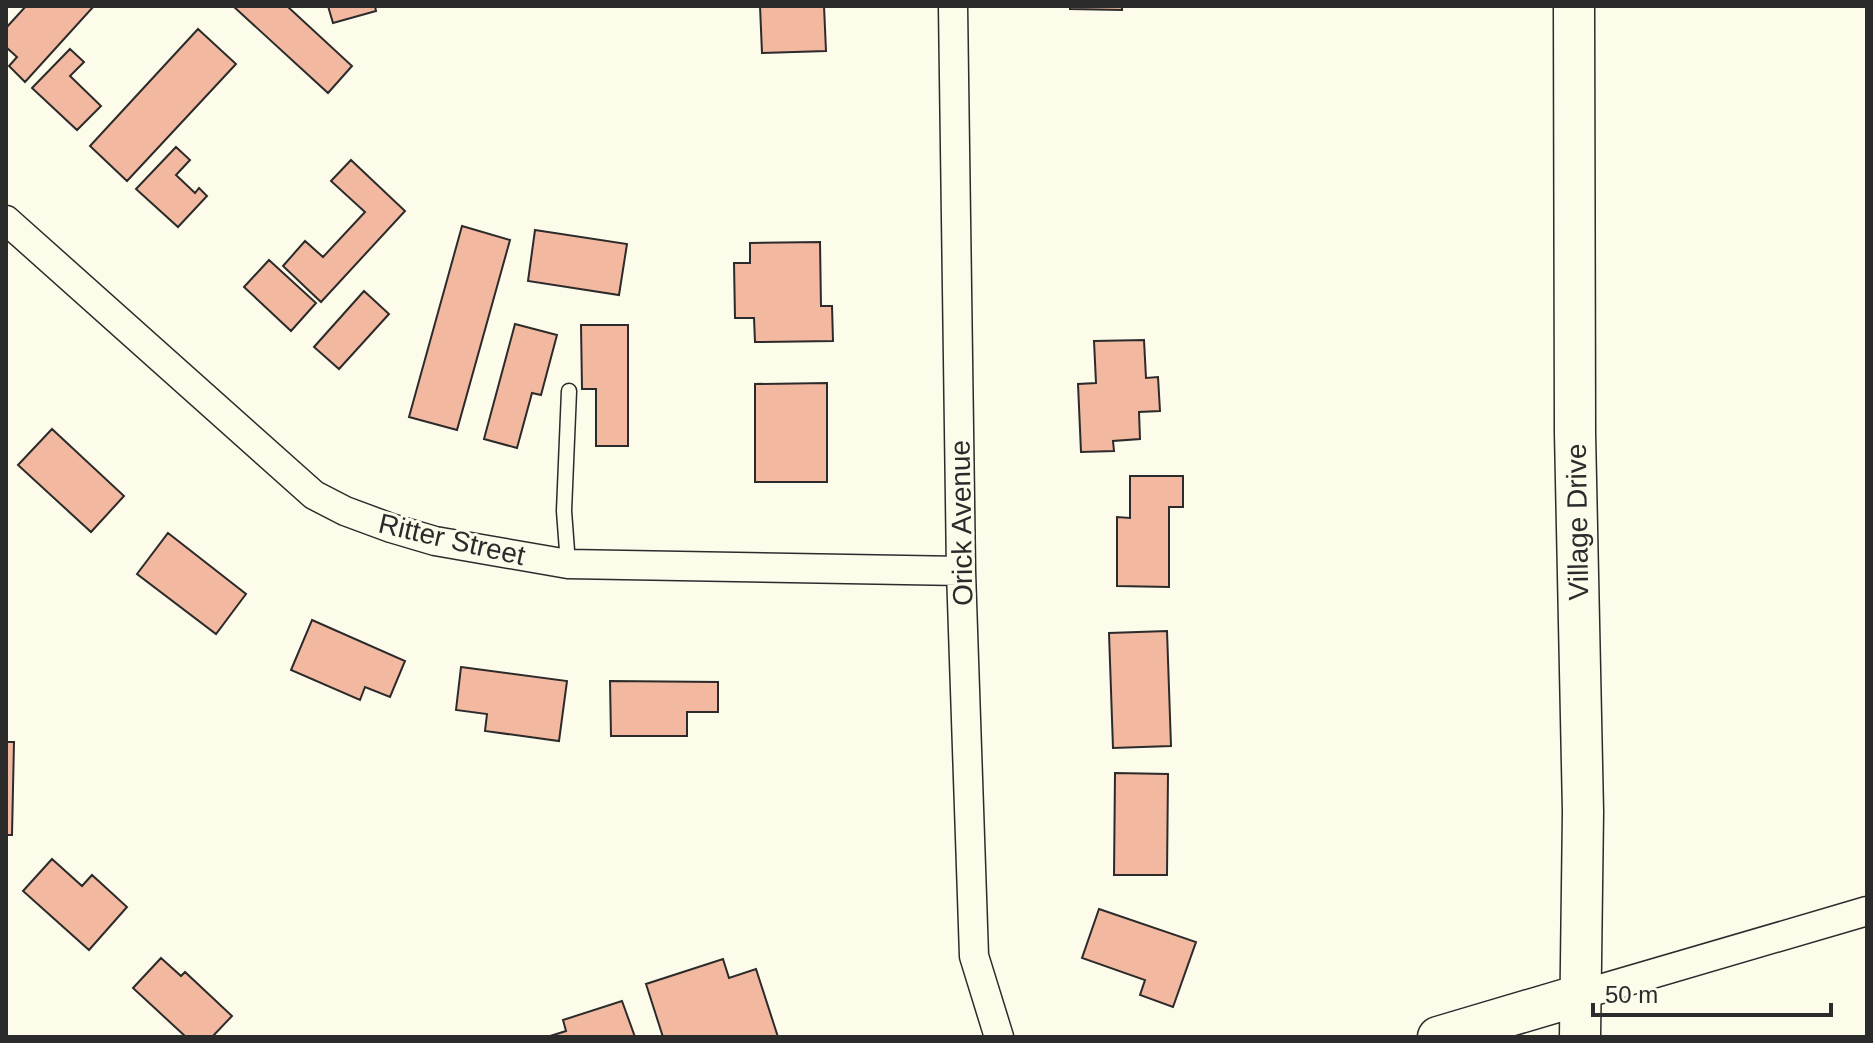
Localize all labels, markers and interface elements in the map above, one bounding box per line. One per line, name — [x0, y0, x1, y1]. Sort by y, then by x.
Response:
street label: Orick Avenue — [945, 440, 978, 606]
street label: Village Drive — [1561, 443, 1594, 601]
street label: Ritter Street — [376, 508, 528, 571]
scale bar — [1593, 967, 1831, 1017]
text: 50 m — [1605, 981, 1658, 1008]

